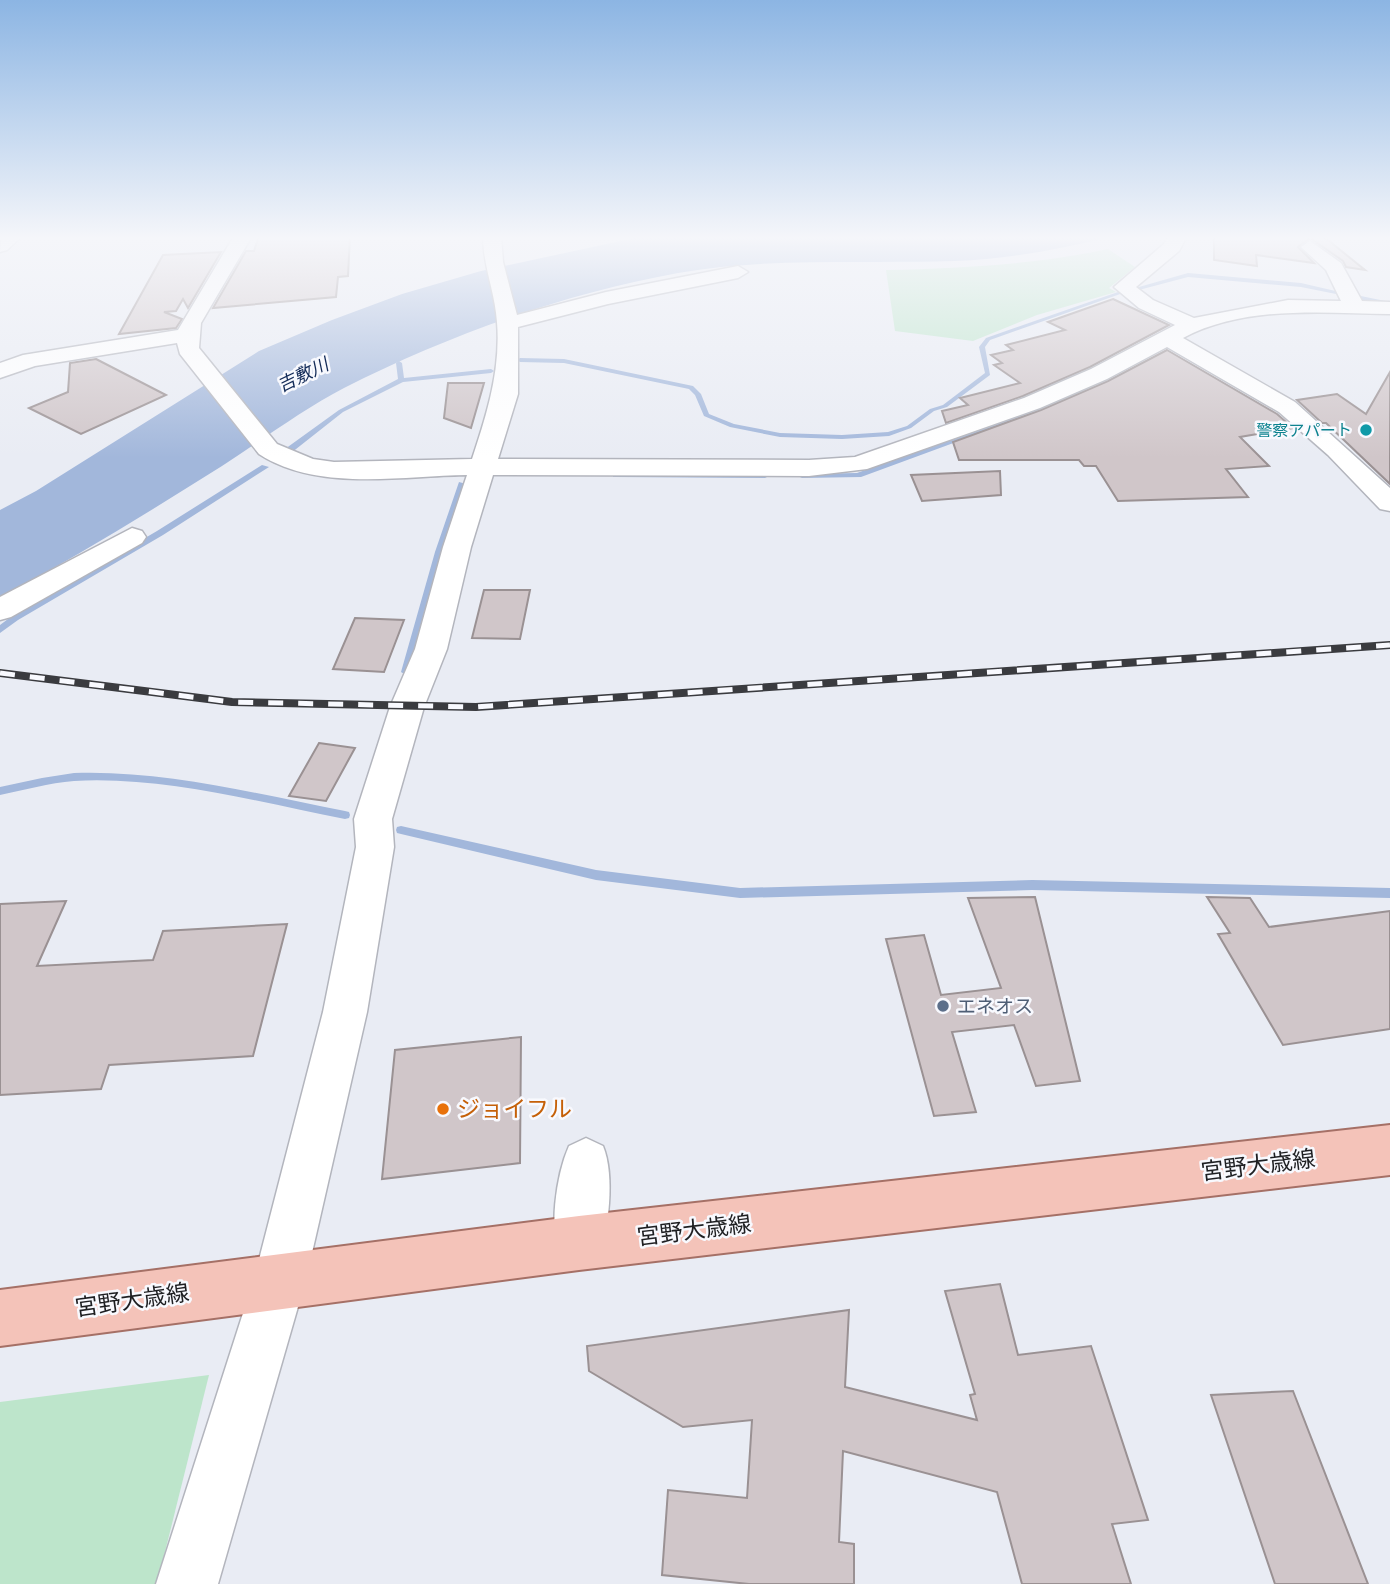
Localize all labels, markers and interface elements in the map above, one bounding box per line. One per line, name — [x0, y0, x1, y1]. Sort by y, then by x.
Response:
water label: 吉敷川 — [274, 352, 333, 396]
place label: 警察アパート — [1256, 420, 1352, 440]
marker: 警察アパート — [1358, 422, 1374, 438]
place label: エネオス — [957, 995, 1033, 1018]
marker: エネオス — [935, 998, 951, 1014]
place label: ジョイフル — [457, 1095, 572, 1123]
marker: ジョイフル — [435, 1101, 451, 1117]
street label: 宮野大歳線 — [1199, 1144, 1317, 1186]
street label: 宮野大歳線 — [635, 1209, 753, 1251]
street label: 宮野大歳線 — [73, 1278, 191, 1322]

